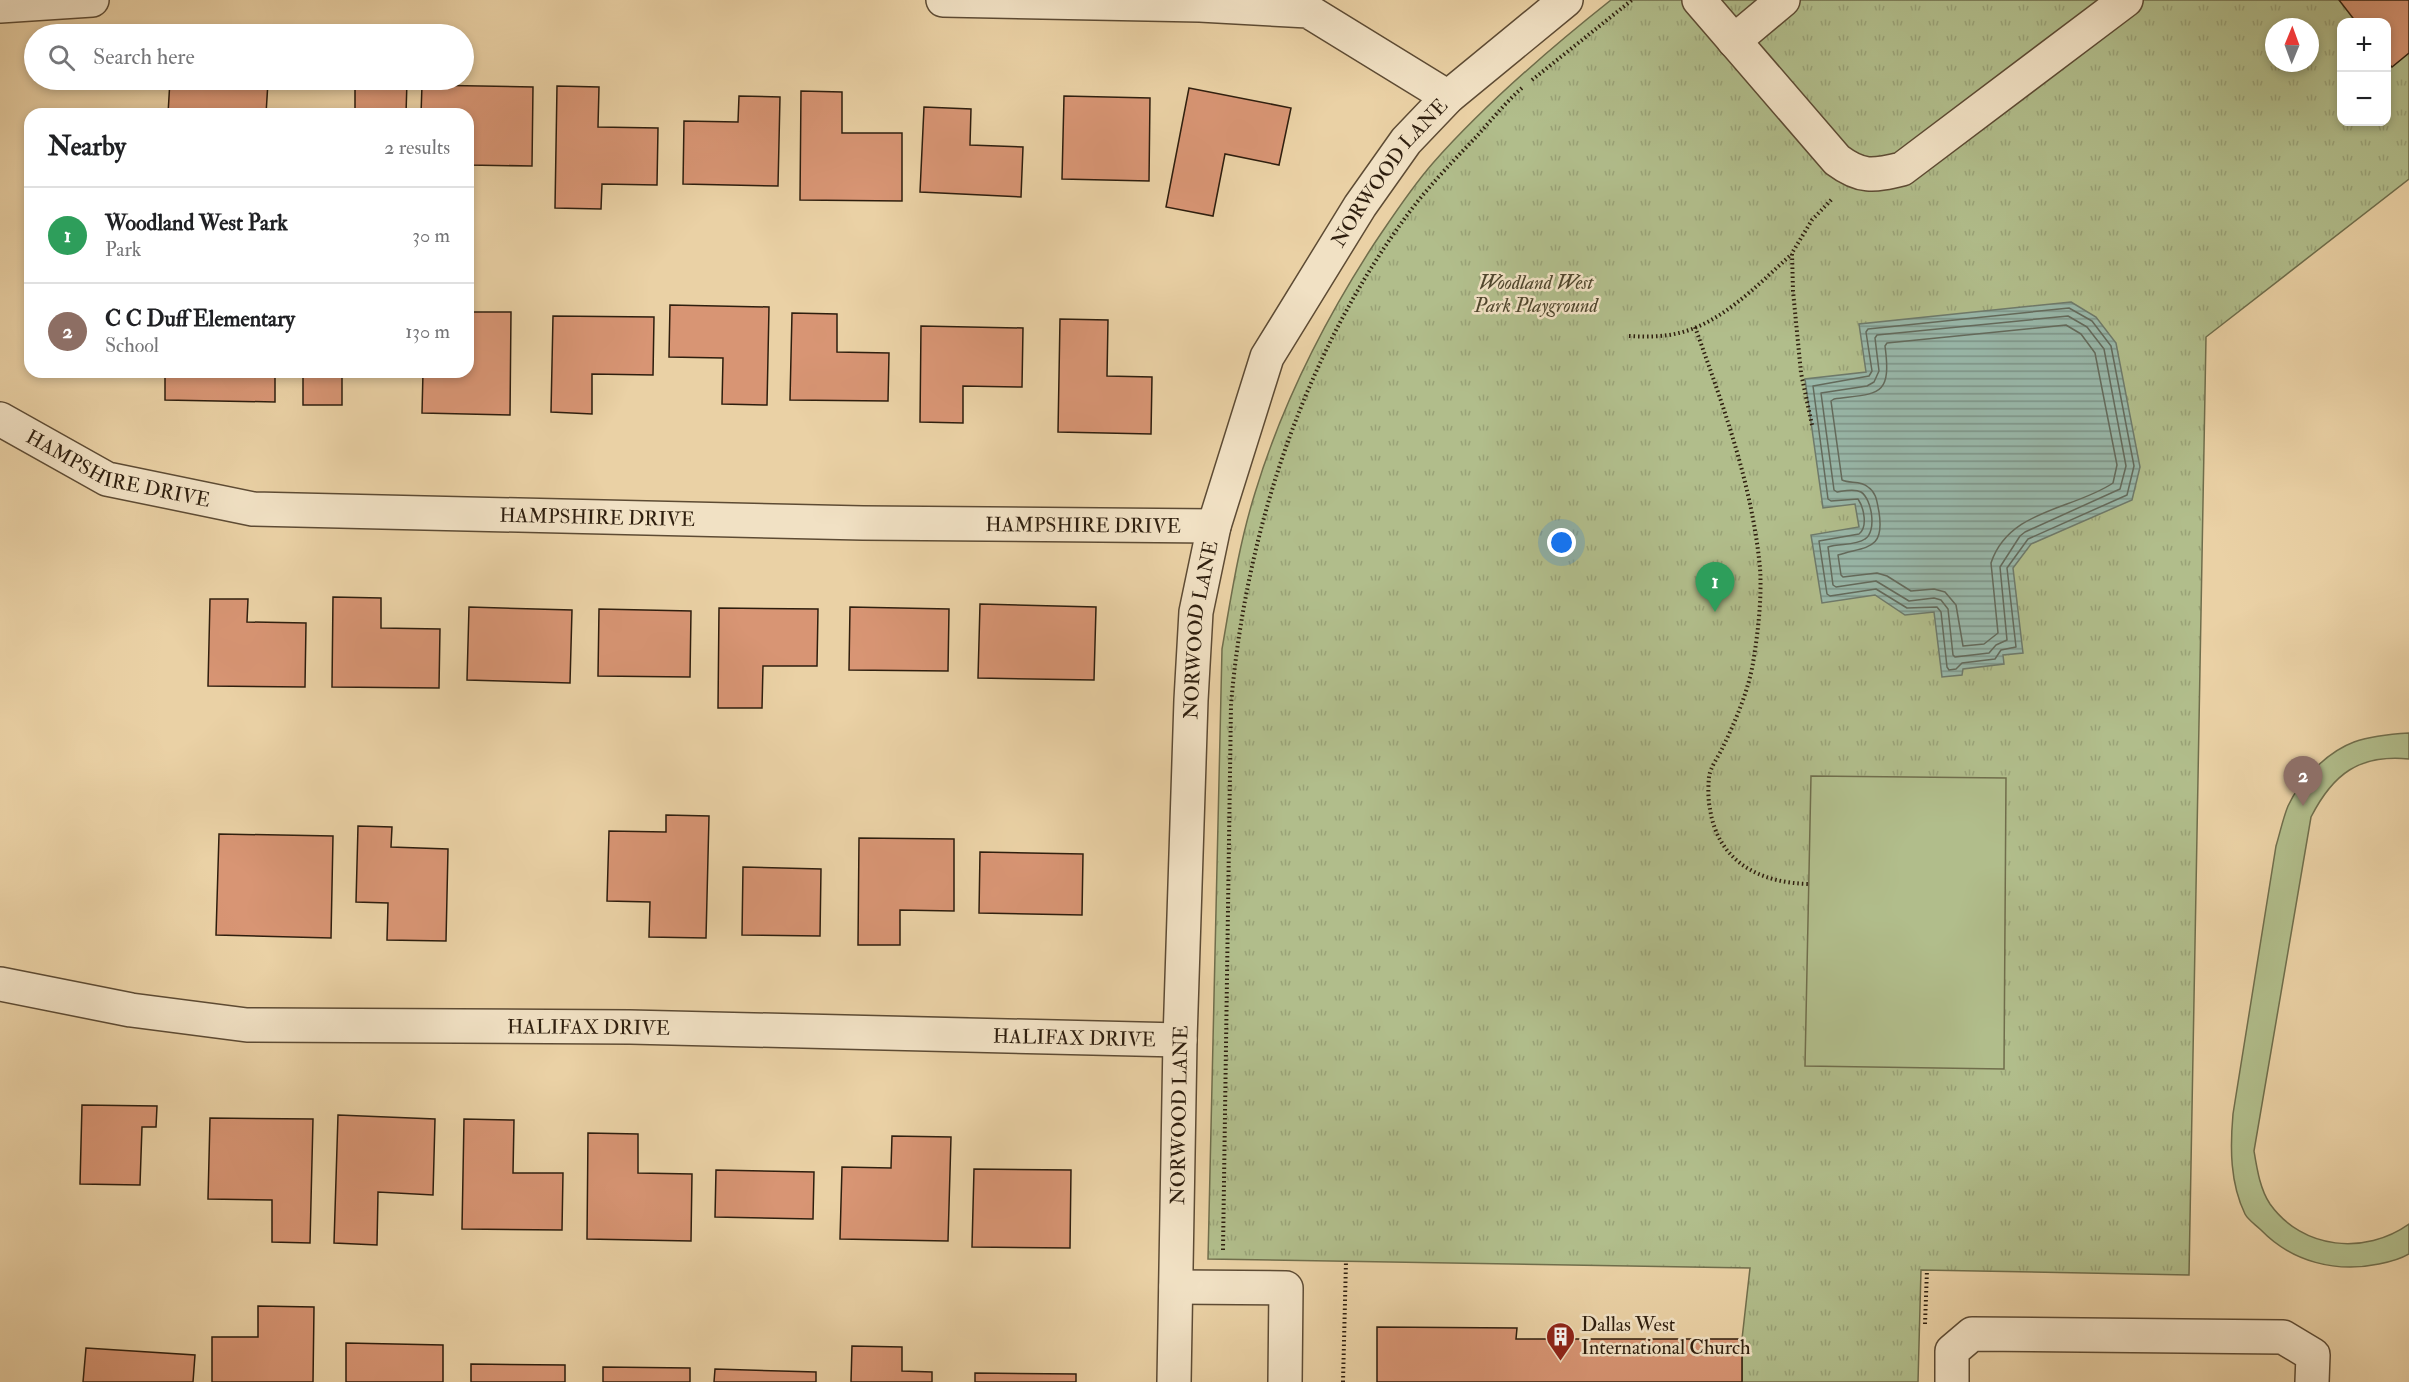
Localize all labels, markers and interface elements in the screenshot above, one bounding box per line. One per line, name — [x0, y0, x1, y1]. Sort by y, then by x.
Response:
north arrow — [2265, 18, 2319, 72]
map controls — [2337, 18, 2391, 126]
button: + — [2337, 18, 2391, 72]
search box — [24, 24, 474, 90]
icon: search — [45, 41, 78, 74]
text: Search here — [93, 43, 195, 71]
button: − — [2337, 72, 2391, 126]
street label: NORWOOD LANE — [1325, 93, 1453, 251]
text: Nearby — [48, 131, 126, 163]
text: 2 results — [384, 135, 450, 160]
text: Woodland West Park — [105, 209, 288, 237]
text: 1 — [64, 223, 71, 248]
text: 30 m — [412, 223, 450, 248]
text: Park — [105, 237, 141, 262]
park label: Woodland West Park Playground — [1473, 270, 1600, 318]
text: C C Duff Elementary — [105, 305, 295, 333]
text: 2 — [62, 319, 73, 344]
text: 130 m — [405, 319, 450, 344]
text: School — [105, 333, 159, 358]
street label: HAMPSHIRE DRIVE — [22, 424, 213, 512]
street label: HAMPSHIRE DRIVE — [499, 502, 695, 532]
street label: HAMPSHIRE DRIVE — [985, 512, 1181, 538]
your location — [1547, 528, 1576, 557]
street label: NORWOOD LANE — [1178, 538, 1223, 720]
pin: 1 — [1696, 562, 1734, 612]
pin: 2 — [2284, 756, 2322, 806]
street label: HALIFAX DRIVE — [507, 1014, 670, 1040]
street label: HALIFAX DRIVE — [993, 1023, 1156, 1052]
street label: NORWOOD LANE — [1165, 1025, 1193, 1205]
place label: Dallas West International Church — [1581, 1312, 1751, 1360]
building icon: Dallas West International Church — [1544, 1320, 1576, 1362]

